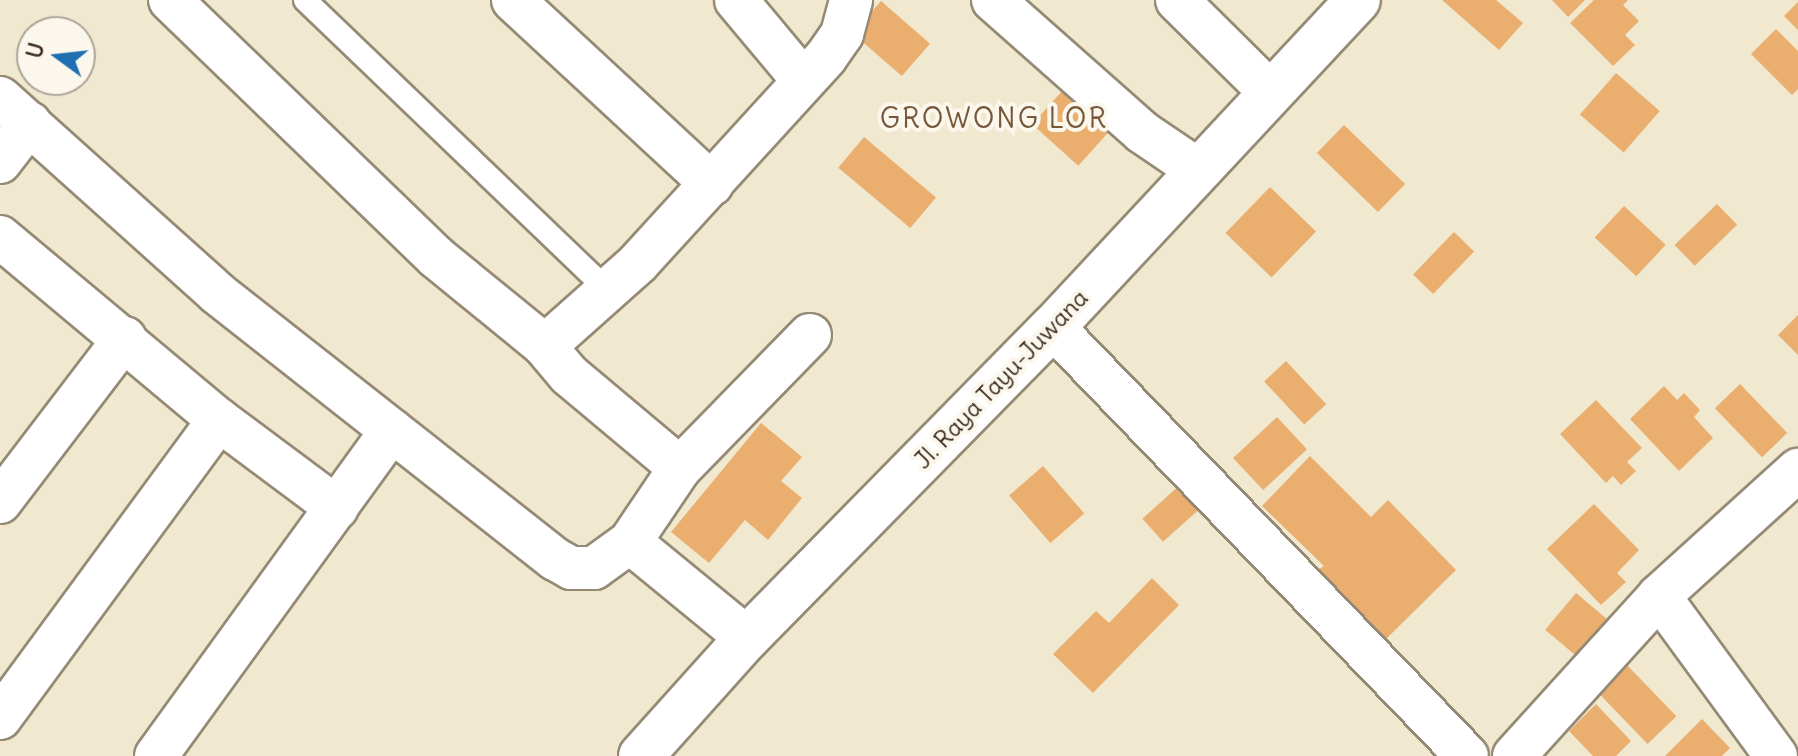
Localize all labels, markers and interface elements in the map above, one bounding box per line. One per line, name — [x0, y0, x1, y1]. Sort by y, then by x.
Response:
north arrow — [16, 16, 96, 96]
text: U — [19, 39, 50, 61]
district label: GROWONG LOR — [880, 101, 1108, 135]
street label: Jl. Raya Tayu-Juwana — [908, 283, 1094, 475]

